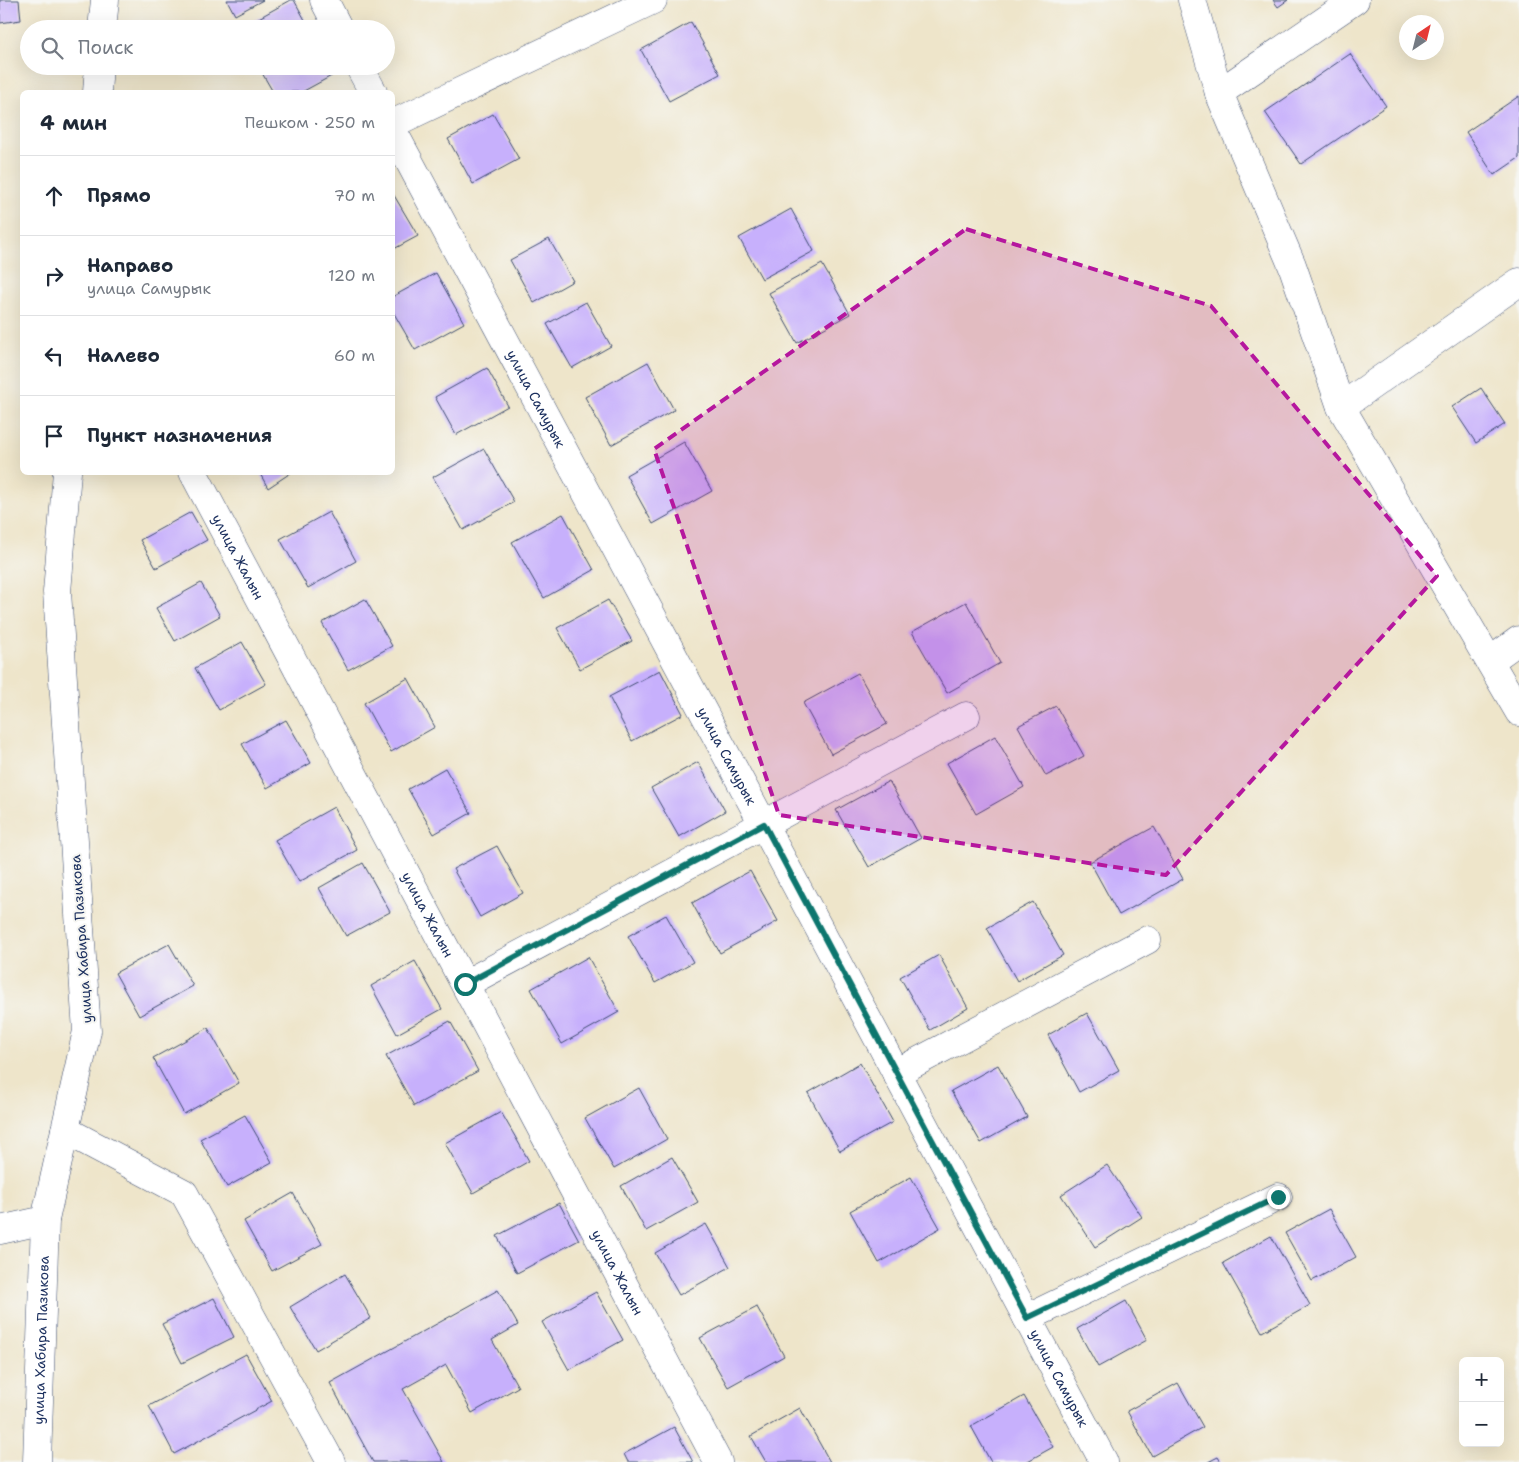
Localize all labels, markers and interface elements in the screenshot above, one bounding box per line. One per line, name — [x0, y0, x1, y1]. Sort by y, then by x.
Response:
north arrow — [1399, 15, 1444, 60]
search box — [20, 20, 395, 75]
icon: search — [38, 34, 66, 62]
text: Поиск — [78, 35, 133, 60]
text: 4 мин — [40, 109, 107, 137]
text: Пешком · 250 m — [245, 112, 375, 133]
icon: ahead — [40, 182, 68, 210]
text: Прямо — [87, 183, 151, 208]
text: 70 m — [334, 185, 375, 206]
text: Направо — [87, 253, 173, 278]
icon: right — [40, 262, 68, 290]
text: 120 m — [328, 265, 375, 286]
text: улица Самурык — [87, 278, 211, 299]
icon: left — [40, 342, 68, 370]
text: Налево — [87, 343, 160, 368]
text: 60 m — [334, 345, 375, 366]
street label: улица Самурык — [503, 347, 570, 452]
icon: arrive — [40, 422, 68, 450]
text: Пункт назначения — [87, 423, 272, 448]
street label: улица Жалын — [208, 511, 268, 603]
street label: улица Самурык — [693, 704, 761, 809]
street label: улица Хабира Пазикова — [66, 854, 96, 1024]
street label: улица Жалын — [398, 869, 458, 960]
route start — [454, 973, 477, 996]
route end — [1267, 1186, 1290, 1209]
street label: улица Жалын — [587, 1227, 647, 1318]
street label: улица Хабира Пазикова — [29, 1255, 53, 1425]
street label: улица Самурык — [1026, 1326, 1093, 1431]
map controls — [1459, 1357, 1504, 1447]
button: + — [1459, 1357, 1504, 1402]
button: − — [1459, 1402, 1504, 1447]

